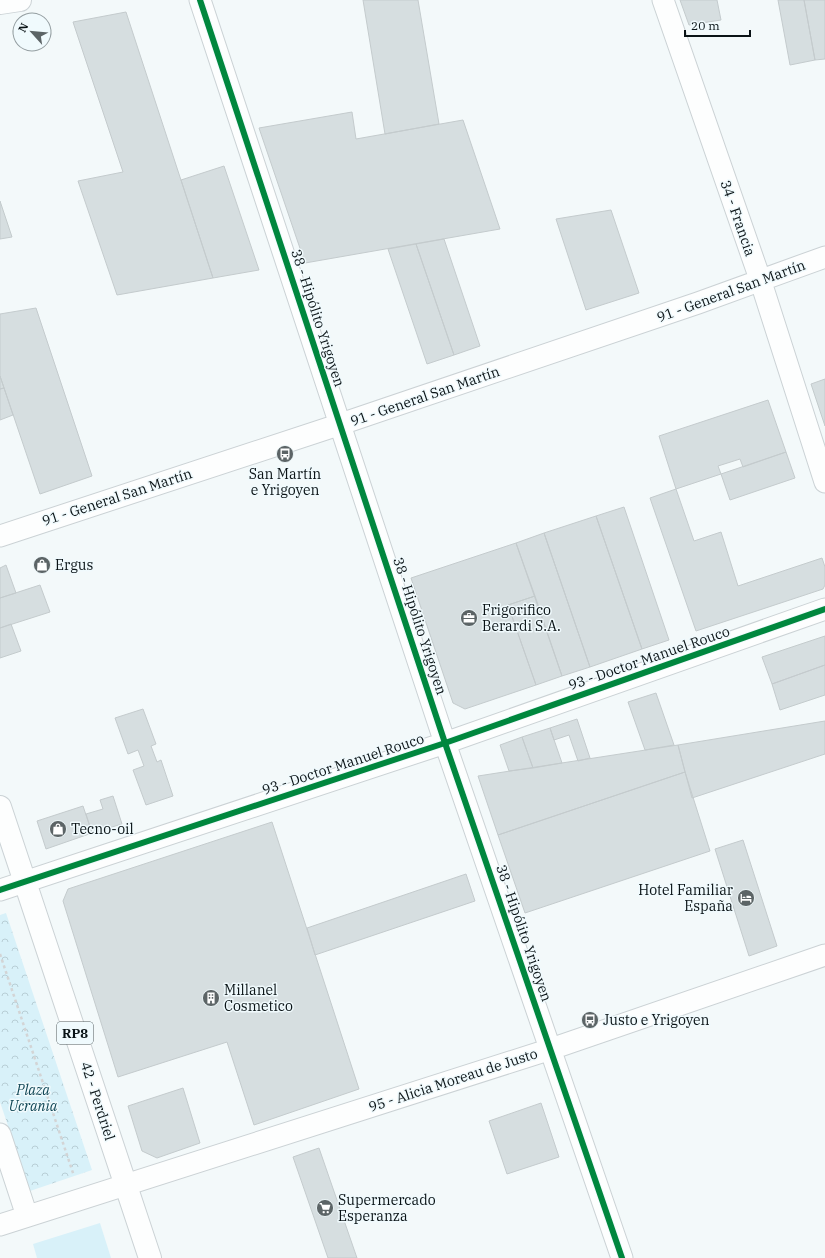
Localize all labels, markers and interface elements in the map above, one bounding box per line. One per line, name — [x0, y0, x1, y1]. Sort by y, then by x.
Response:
north arrow — [12, 12, 52, 52]
scale bar — [685, 12, 750, 38]
text: 20 m — [691, 18, 720, 33]
text: N — [15, 20, 31, 35]
street label: 34 - Francia — [717, 178, 760, 259]
street label: 38 - Hipólito Yrigoyen — [287, 247, 349, 389]
street label: 91 - General San Martín — [654, 256, 808, 326]
street label: 91 - General San Martín — [348, 362, 502, 430]
bus stop icon: San Martín e Yrigoyen — [275, 444, 295, 464]
street label: 91 - General San Martín — [40, 464, 194, 530]
place label: San Martín e Yrigoyen — [249, 465, 321, 499]
shop icon: Ergus — [32, 555, 52, 575]
street label: 38 - Hipólito Yrigoyen — [389, 555, 451, 697]
place label: Ergus — [55, 556, 93, 574]
place label: Frigorifico Berardi S.A. — [482, 601, 561, 635]
office icon: Frigorifico Berardi S.A. — [459, 608, 479, 628]
street label: 93 - Doctor Manuel Rouco — [566, 622, 732, 694]
street label: 93 - Doctor Manuel Rouco — [260, 729, 426, 799]
shop icon: Tecno-oil — [48, 819, 68, 839]
place label: Tecno-oil — [71, 820, 134, 838]
street label: 38 - Hipólito Yrigoyen — [492, 862, 556, 1004]
place label: Hotel Familiar España — [638, 881, 734, 915]
hotel icon: Hotel Familiar España — [736, 888, 756, 908]
place label: Millanel Cosmetico — [224, 981, 293, 1015]
building icon: Millanel Cosmetico — [201, 988, 221, 1008]
bus stop icon: Justo e Yrigoyen — [580, 1010, 600, 1030]
place label: Justo e Yrigoyen — [603, 1011, 710, 1029]
road number: RP8 — [57, 1022, 93, 1044]
street label: 95 - Alicia Moreau de Justo — [366, 1044, 540, 1116]
street label: 42 - Perdriel — [77, 1059, 119, 1143]
park label: Plaza Ucrania — [9, 1081, 58, 1115]
place label: Supermercado Esperanza — [338, 1191, 436, 1225]
supermarket icon: Supermercado Esperanza — [315, 1198, 335, 1218]

